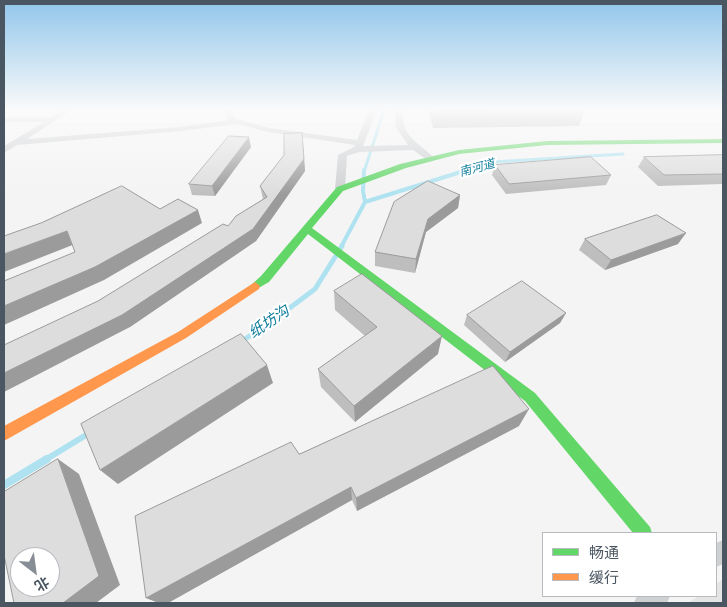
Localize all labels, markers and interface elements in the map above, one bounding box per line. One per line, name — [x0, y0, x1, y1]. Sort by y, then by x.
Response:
water label: 南河道 — [458, 156, 496, 180]
water label: 纸坊沟 — [245, 302, 293, 342]
legend — [542, 532, 717, 597]
text: 畅通 — [589, 544, 619, 561]
north arrow — [10, 547, 60, 597]
text: 缓行 — [589, 569, 619, 586]
text: 北 — [32, 574, 52, 595]

